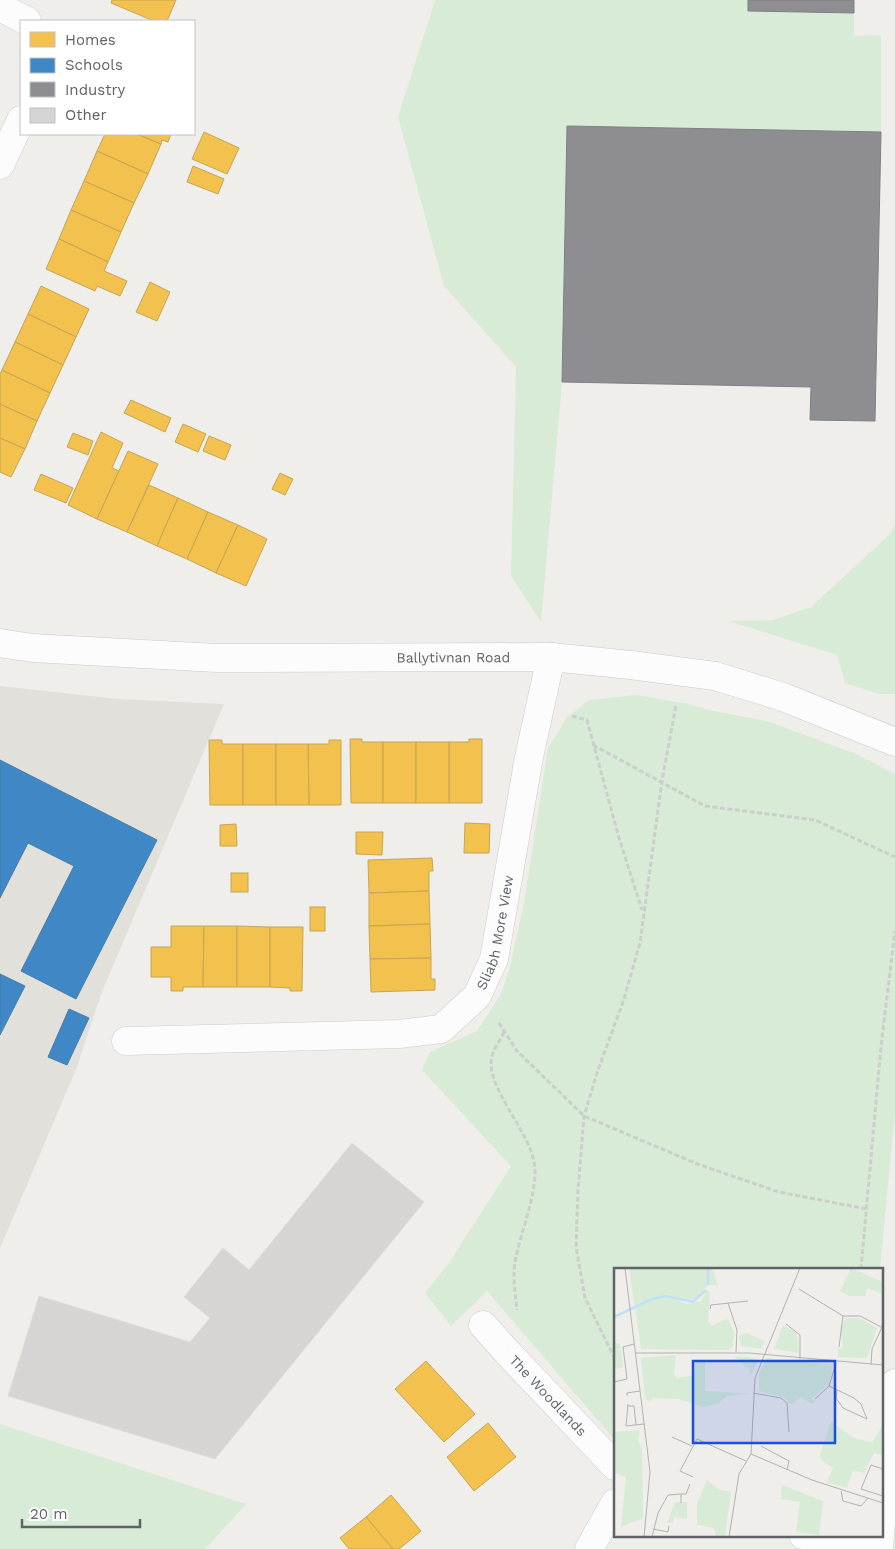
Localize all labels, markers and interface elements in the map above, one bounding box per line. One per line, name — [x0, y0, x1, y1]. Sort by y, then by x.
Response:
legend — [20, 20, 195, 135]
text: Homes — [65, 31, 116, 49]
text: Schools — [65, 56, 123, 74]
text: Industry — [65, 81, 126, 99]
text: Other — [65, 106, 107, 124]
street label: Ballytivnan Road — [396, 649, 510, 665]
street label: Sliabh More View — [473, 874, 516, 992]
inset map — [614, 1268, 882, 1536]
street label: The Woodlands — [506, 1352, 590, 1439]
scale bar — [22, 1496, 140, 1528]
text: 20 m — [30, 1505, 68, 1523]

